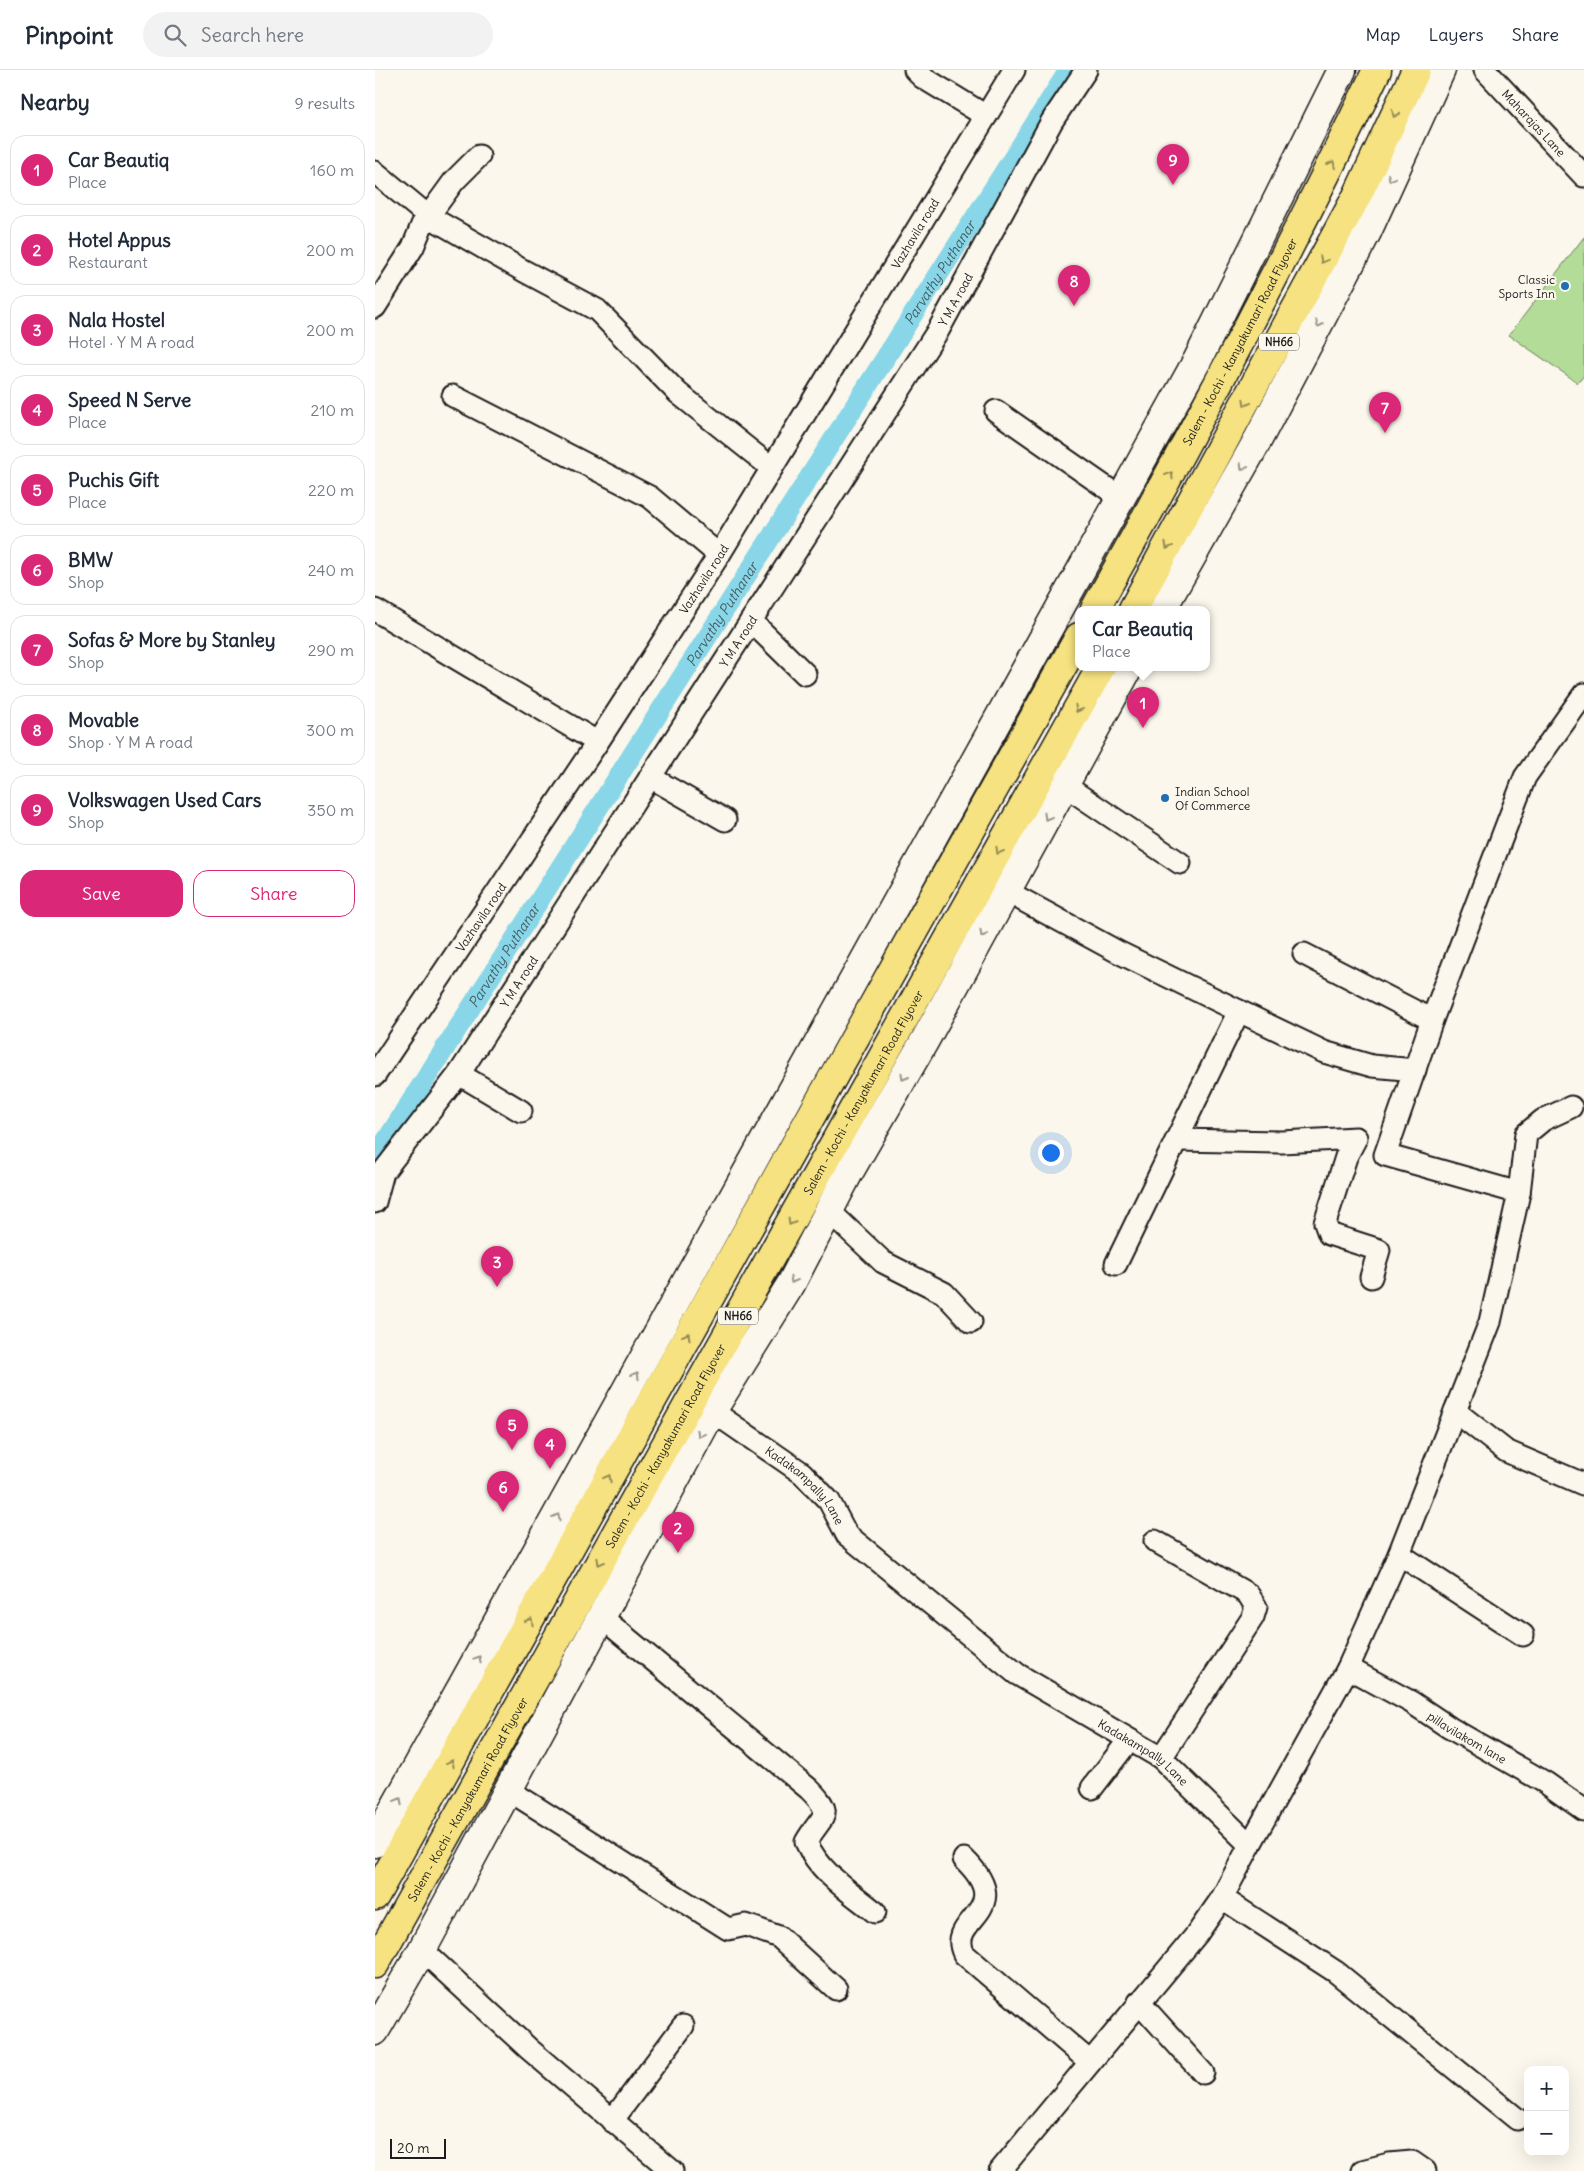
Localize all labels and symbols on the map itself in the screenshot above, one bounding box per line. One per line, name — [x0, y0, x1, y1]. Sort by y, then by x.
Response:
street label: Maharajas Lane — [1499, 86, 1569, 159]
one-way arrow — [1391, 109, 1401, 118]
pin: 9 — [1157, 144, 1189, 185]
one-way arrow — [1326, 160, 1337, 169]
one-way arrow — [1387, 173, 1398, 182]
street label: Vazhavila road — [888, 195, 942, 271]
water label: Parvathy Puthanar — [900, 215, 981, 328]
street label: Salem - Kochi - Kanyakumari Road Flyover — [1179, 235, 1300, 448]
one-way arrow — [1319, 254, 1329, 263]
pin: 8 — [1058, 265, 1090, 306]
street label: Y M A road — [935, 270, 976, 329]
place label: Classic Sports Inn — [1498, 272, 1555, 301]
marker: Classic Sports Inn — [1559, 280, 1571, 292]
one-way arrow — [1315, 318, 1325, 327]
road number: NH66 — [1259, 334, 1299, 350]
pin: 7 — [1369, 392, 1401, 433]
one-way arrow — [1242, 398, 1252, 407]
one-way arrow — [1239, 462, 1249, 471]
one-way arrow — [1164, 472, 1174, 481]
one-way arrow — [1165, 540, 1175, 549]
street label: Vazhavila road — [675, 541, 731, 616]
water label: Parvathy Puthanar — [682, 557, 763, 670]
street label: Y M A road — [716, 613, 760, 670]
pin: 1 — [1127, 687, 1159, 728]
one-way arrow — [1074, 704, 1084, 713]
place label: Indian School Of Commerce — [1175, 784, 1250, 813]
marker: Indian School Of Commerce — [1159, 792, 1171, 804]
one-way arrow — [1043, 812, 1053, 821]
one-way arrow — [995, 846, 1005, 855]
street label: Vazhavila road — [452, 880, 509, 954]
water label: Parvathy Puthanar — [464, 898, 545, 1011]
one-way arrow — [979, 929, 989, 938]
street label: Y M A road — [496, 953, 541, 1010]
street label: Salem - Kochi - Kanyakumari Road Flyover — [800, 987, 926, 1197]
one-way arrow — [901, 1071, 911, 1080]
your location — [1038, 1140, 1064, 1166]
one-way arrow — [787, 1217, 797, 1226]
pin: 3 — [481, 1246, 513, 1287]
one-way arrow — [789, 1275, 799, 1284]
road number: NH66 — [718, 1308, 758, 1324]
one-way arrow — [681, 1333, 691, 1342]
street label: Salem - Kochi - Kanyakumari Road Flyover — [602, 1341, 728, 1551]
one-way arrow — [630, 1371, 640, 1380]
pin: 5 — [496, 1409, 528, 1450]
pin: 4 — [534, 1428, 566, 1469]
one-way arrow — [696, 1429, 706, 1438]
street label: Kadakampally Lane — [762, 1443, 847, 1527]
pin: 6 — [487, 1471, 519, 1512]
one-way arrow — [602, 1475, 612, 1484]
pin: 2 — [662, 1512, 694, 1553]
one-way arrow — [551, 1513, 561, 1522]
one-way arrow — [597, 1557, 607, 1566]
one-way arrow — [523, 1617, 533, 1626]
one-way arrow — [472, 1655, 482, 1664]
street label: Salem - Kochi - Kanyakumari Road Flyover — [404, 1694, 531, 1904]
street label: pillavilakom lane — [1425, 1708, 1509, 1766]
street label: Kadakampally Lane — [1095, 1716, 1192, 1788]
one-way arrow — [445, 1759, 455, 1768]
one-way arrow — [393, 1797, 403, 1806]
scale bar — [390, 2136, 446, 2159]

